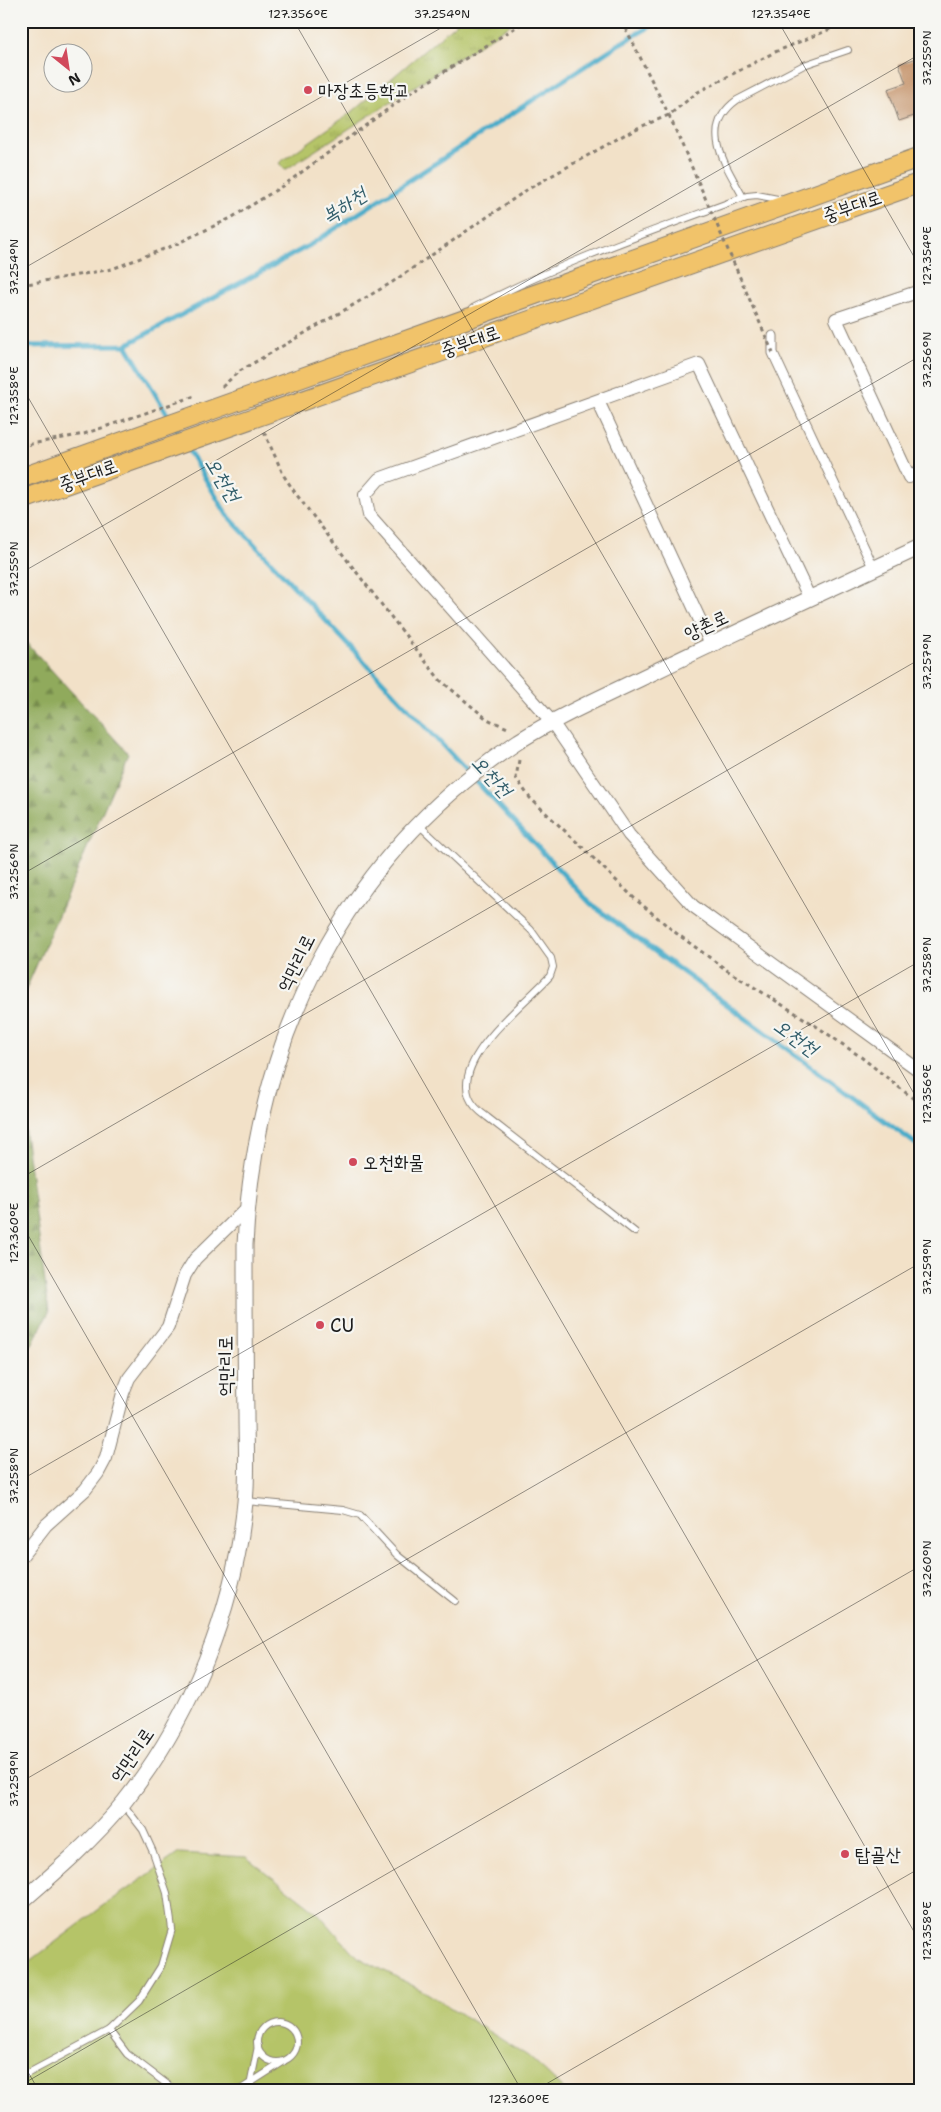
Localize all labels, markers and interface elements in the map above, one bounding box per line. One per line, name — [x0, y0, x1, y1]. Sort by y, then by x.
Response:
text: 127.356°E — [268, 6, 328, 22]
text: 37.254°N — [414, 6, 470, 22]
text: 127.354°E — [751, 6, 811, 22]
text: 37.255°N — [919, 30, 935, 86]
north arrow — [42, 42, 92, 92]
text: N — [65, 69, 84, 90]
place label: 마장초등학교 — [318, 78, 410, 103]
marker: 마장초등학교 — [302, 84, 314, 96]
water label: 복하천 — [317, 180, 373, 229]
street label: 중부대로 — [819, 184, 885, 228]
text: 127.354°E — [919, 226, 935, 286]
text: 37.254°N — [6, 239, 22, 295]
street label: 중부대로 — [437, 319, 503, 363]
text: 37.256°N — [919, 332, 935, 388]
text: 127.358°E — [6, 366, 22, 426]
water label: 오천천 — [199, 452, 248, 508]
street label: 중부대로 — [55, 453, 121, 497]
text: 37.255°N — [6, 541, 22, 597]
street label: 양촌로 — [680, 604, 732, 646]
text: 37.257°N — [919, 634, 935, 690]
water label: 오천천 — [466, 749, 519, 804]
text: 37.256°N — [6, 844, 22, 900]
street label: 억만리로 — [271, 930, 321, 996]
text: 37.258°N — [919, 937, 935, 993]
water label: 오천천 — [769, 1012, 825, 1063]
text: 127.356°E — [919, 1064, 935, 1124]
place label: 오천화물 — [363, 1150, 424, 1175]
marker: 오천화물 — [347, 1156, 359, 1168]
text: 127.360°E — [6, 1203, 22, 1263]
text: 37.259°N — [919, 1239, 935, 1295]
place label: CU — [330, 1313, 354, 1338]
marker: CU — [314, 1319, 326, 1331]
street label: 억만리로 — [213, 1335, 238, 1397]
text: 37.258°N — [6, 1448, 22, 1504]
text: 37.260°N — [919, 1540, 935, 1598]
street label: 억만리로 — [105, 1723, 159, 1787]
text: 37.259°N — [6, 1751, 22, 1807]
place label: 탑골산 — [855, 1842, 901, 1867]
marker: 탑골산 — [839, 1848, 851, 1860]
text: 127.358°E — [919, 1901, 935, 1961]
text: 127.360°E — [489, 2091, 549, 2107]

